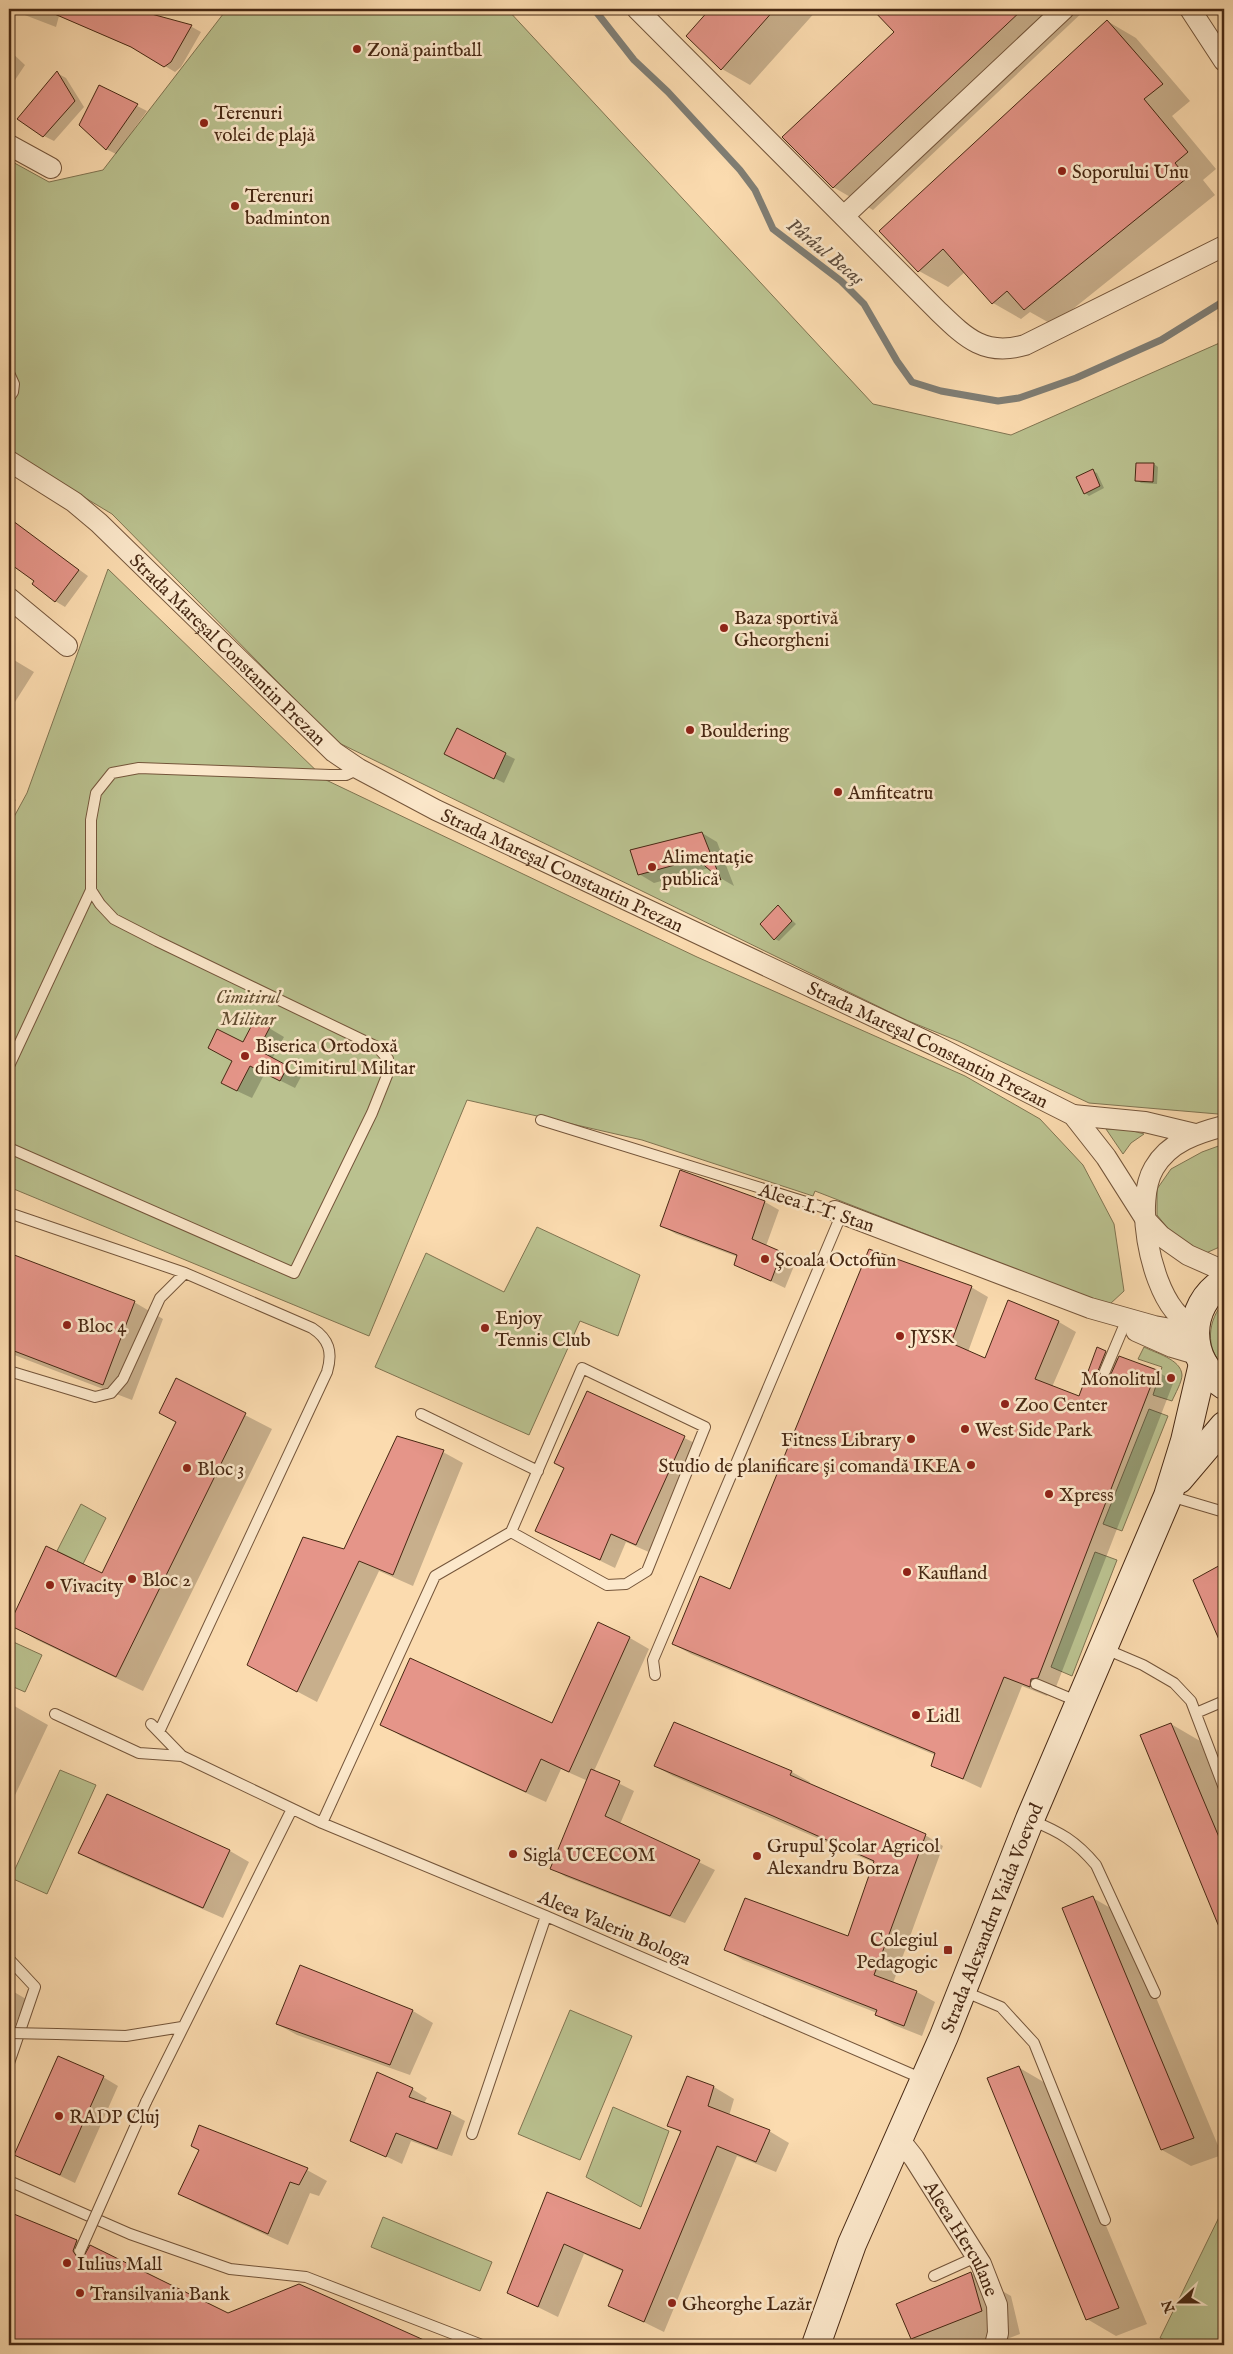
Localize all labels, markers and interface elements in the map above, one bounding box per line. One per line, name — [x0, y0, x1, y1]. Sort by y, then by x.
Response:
place label: Zonă paintball — [367, 39, 483, 63]
marker: Zonă paintball — [351, 43, 363, 55]
place label: Terenuri volei de plajă — [214, 102, 316, 148]
marker: Terenuri volei de plajă — [198, 117, 210, 129]
place label: Soporului Unu — [1072, 161, 1189, 185]
marker: Soporului Unu — [1056, 165, 1068, 177]
place label: Terenuri badminton — [245, 185, 330, 231]
marker: Terenuri badminton — [229, 200, 241, 212]
water label: Pârâul Becaș — [781, 213, 869, 291]
street label: Strada Mareșal Constantin Prezan — [124, 549, 330, 752]
place label: Baza sportivă Gheorgheni — [734, 607, 839, 653]
marker: Baza sportivă Gheorgheni — [718, 622, 730, 634]
place label: Bouldering — [700, 720, 790, 744]
marker: Bouldering — [684, 724, 696, 736]
place label: Amfiteatru — [847, 782, 934, 806]
marker: Amfiteatru — [832, 786, 844, 798]
street label: Strada Mareșal Constantin Prezan — [437, 804, 687, 939]
place label: Alimentație publică — [661, 846, 754, 892]
marker: Alimentație publică — [646, 861, 658, 873]
street label: Strada Mareșal Constantin Prezan — [803, 977, 1052, 1115]
park label: Cimitirul Militar — [216, 986, 282, 1032]
place label: Biserica Ortodoxă din Cimitirul Militar — [255, 1035, 415, 1081]
marker: Biserica Ortodoxă din Cimitirul Militar — [239, 1050, 251, 1062]
street label: Aleea I. T. Stan — [755, 1179, 877, 1239]
place label: Școala Octofun — [775, 1249, 896, 1273]
marker: Școala Octofun — [759, 1253, 771, 1265]
place label: Enjoy Tennis Club — [495, 1307, 591, 1353]
place label: Bloc 4 — [77, 1315, 127, 1339]
marker: Bloc 4 — [61, 1319, 73, 1331]
marker: Enjoy Tennis Club — [479, 1322, 491, 1334]
place label: JYSK — [908, 1326, 954, 1350]
marker: JYSK — [894, 1330, 906, 1342]
place label: Monolitul — [1081, 1368, 1162, 1392]
marker: Monolitul — [1165, 1372, 1177, 1384]
place label: Zoo Center — [1015, 1394, 1108, 1418]
marker: Zoo Center — [999, 1398, 1011, 1410]
place label: West Side Park — [975, 1419, 1093, 1443]
marker: West Side Park — [959, 1423, 971, 1435]
place label: Fitness Library — [781, 1429, 902, 1453]
marker: Fitness Library — [905, 1433, 917, 1445]
place label: Studio de planificare și comandă IKEA — [659, 1455, 962, 1479]
place label: Bloc 3 — [197, 1458, 244, 1482]
marker: Studio de planificare și comandă IKEA — [965, 1459, 977, 1471]
marker: Bloc 3 — [181, 1462, 193, 1474]
place label: Xpress — [1059, 1484, 1114, 1508]
marker: Xpress — [1043, 1488, 1055, 1500]
place label: Kaufland — [917, 1562, 988, 1586]
marker: Kaufland — [901, 1566, 913, 1578]
place label: Bloc 2 — [142, 1569, 191, 1593]
marker: Bloc 2 — [126, 1573, 138, 1585]
place label: Vivacity — [59, 1575, 124, 1599]
marker: Vivacity — [44, 1579, 56, 1591]
place label: Lidl — [926, 1705, 961, 1729]
marker: Lidl — [910, 1709, 922, 1721]
street label: Strada Alexandru Vaida Voevod — [936, 1799, 1050, 2037]
place label: Grupul Școlar Agricol Alexandru Borza — [766, 1835, 940, 1881]
place label: Sigla UCECOM — [523, 1844, 656, 1868]
marker: Sigla UCECOM — [507, 1848, 519, 1860]
marker: Grupul Școlar Agricol Alexandru Borza — [751, 1850, 763, 1862]
street label: Aleea Valeriu Bologa — [533, 1885, 695, 1972]
place label: Colegiul Pedagogic — [856, 1929, 939, 1975]
marker: Colegiul Pedagogic — [942, 1944, 954, 1956]
place label: RADP Cluj — [69, 2106, 159, 2130]
marker: RADP Cluj — [53, 2110, 65, 2122]
street label: Aleea Herculane — [917, 2176, 1003, 2300]
place label: Iulius Mall — [77, 2253, 163, 2277]
marker: Iulius Mall — [61, 2257, 73, 2269]
north arrow — [1156, 2276, 1206, 2326]
place label: Transilvania Bank — [90, 2283, 230, 2307]
marker: Transilvania Bank — [74, 2287, 86, 2299]
place label: Gheorghe Lazăr — [682, 2293, 812, 2317]
marker: Gheorghe Lazăr — [666, 2297, 678, 2309]
text: N — [1158, 2297, 1180, 2316]

